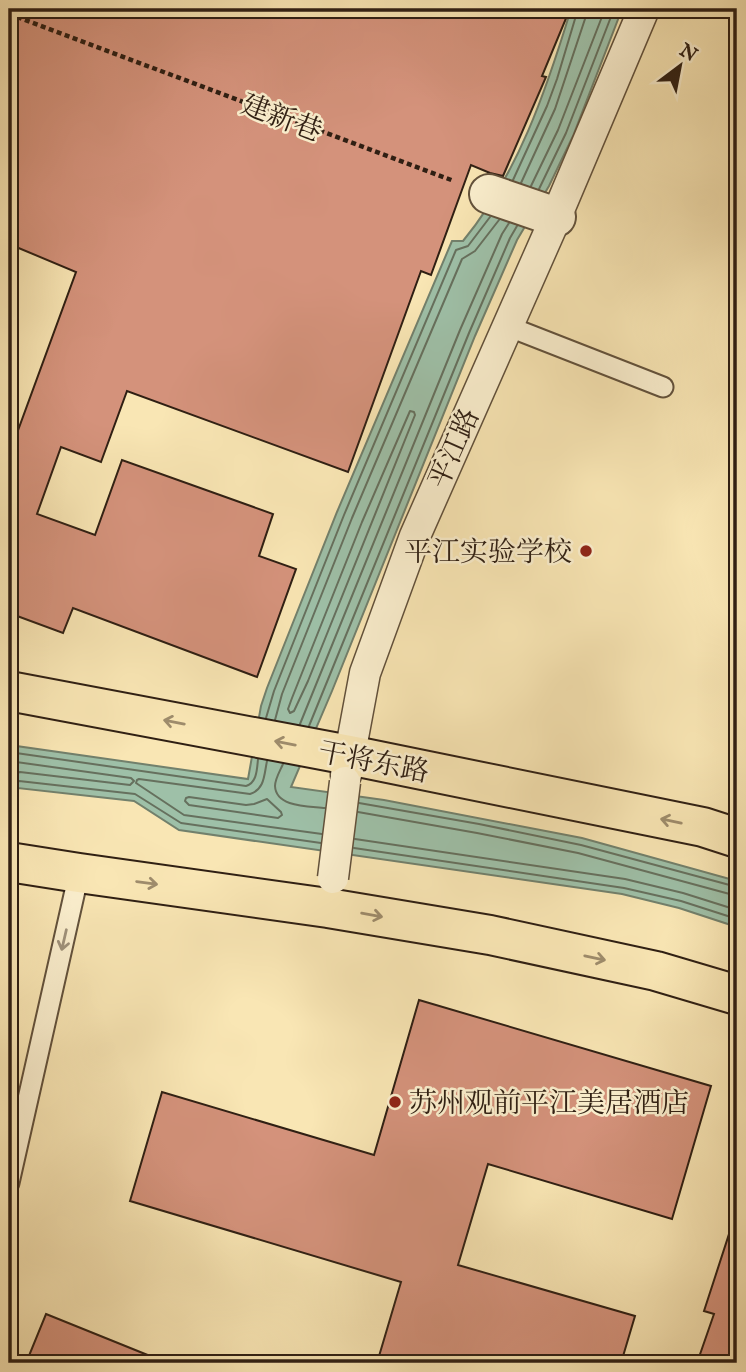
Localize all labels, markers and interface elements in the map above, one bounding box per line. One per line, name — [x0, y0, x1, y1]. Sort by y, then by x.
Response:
north arrow — [644, 32, 714, 102]
text: N — [674, 38, 702, 68]
street label: 建新巷 — [236, 88, 327, 151]
street label: 平江路 — [422, 404, 488, 495]
place label: 平江实验学校 — [404, 536, 572, 571]
marker: 平江实验学校 — [578, 543, 594, 559]
one-way arrow — [163, 715, 186, 728]
one-way arrow — [274, 736, 297, 749]
street label: 干将东路 — [315, 736, 432, 791]
one-way arrow — [660, 813, 683, 827]
one-way arrow — [135, 877, 158, 890]
one-way arrow — [360, 909, 383, 922]
one-way arrow — [57, 928, 70, 951]
one-way arrow — [583, 952, 606, 965]
place label: 苏州观前平江美居酒店 — [409, 1087, 689, 1122]
marker: 苏州观前平江美居酒店 — [387, 1094, 403, 1110]

